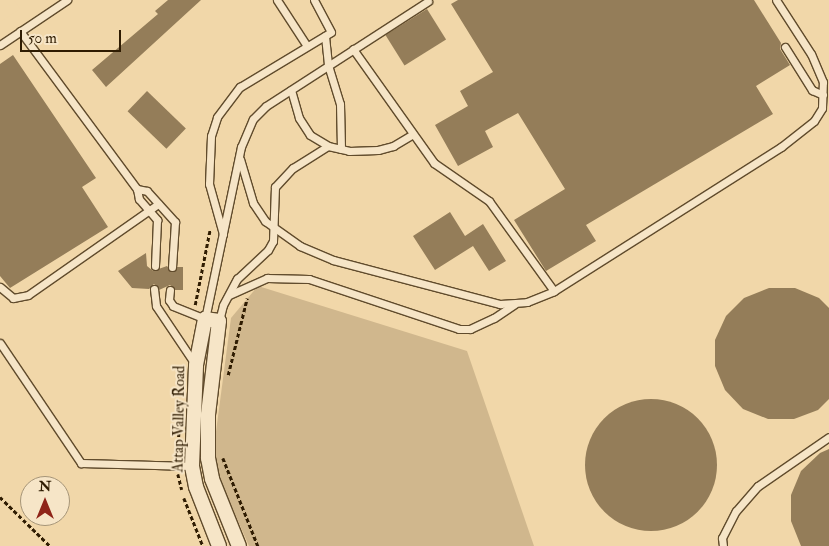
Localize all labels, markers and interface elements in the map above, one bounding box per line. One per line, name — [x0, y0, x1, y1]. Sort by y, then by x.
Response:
scale bar — [22, 20, 124, 52]
text: 50 m — [28, 29, 57, 48]
street label: Attap Valley Road — [169, 366, 189, 472]
north arrow — [20, 476, 70, 526]
text: N — [39, 478, 51, 495]

